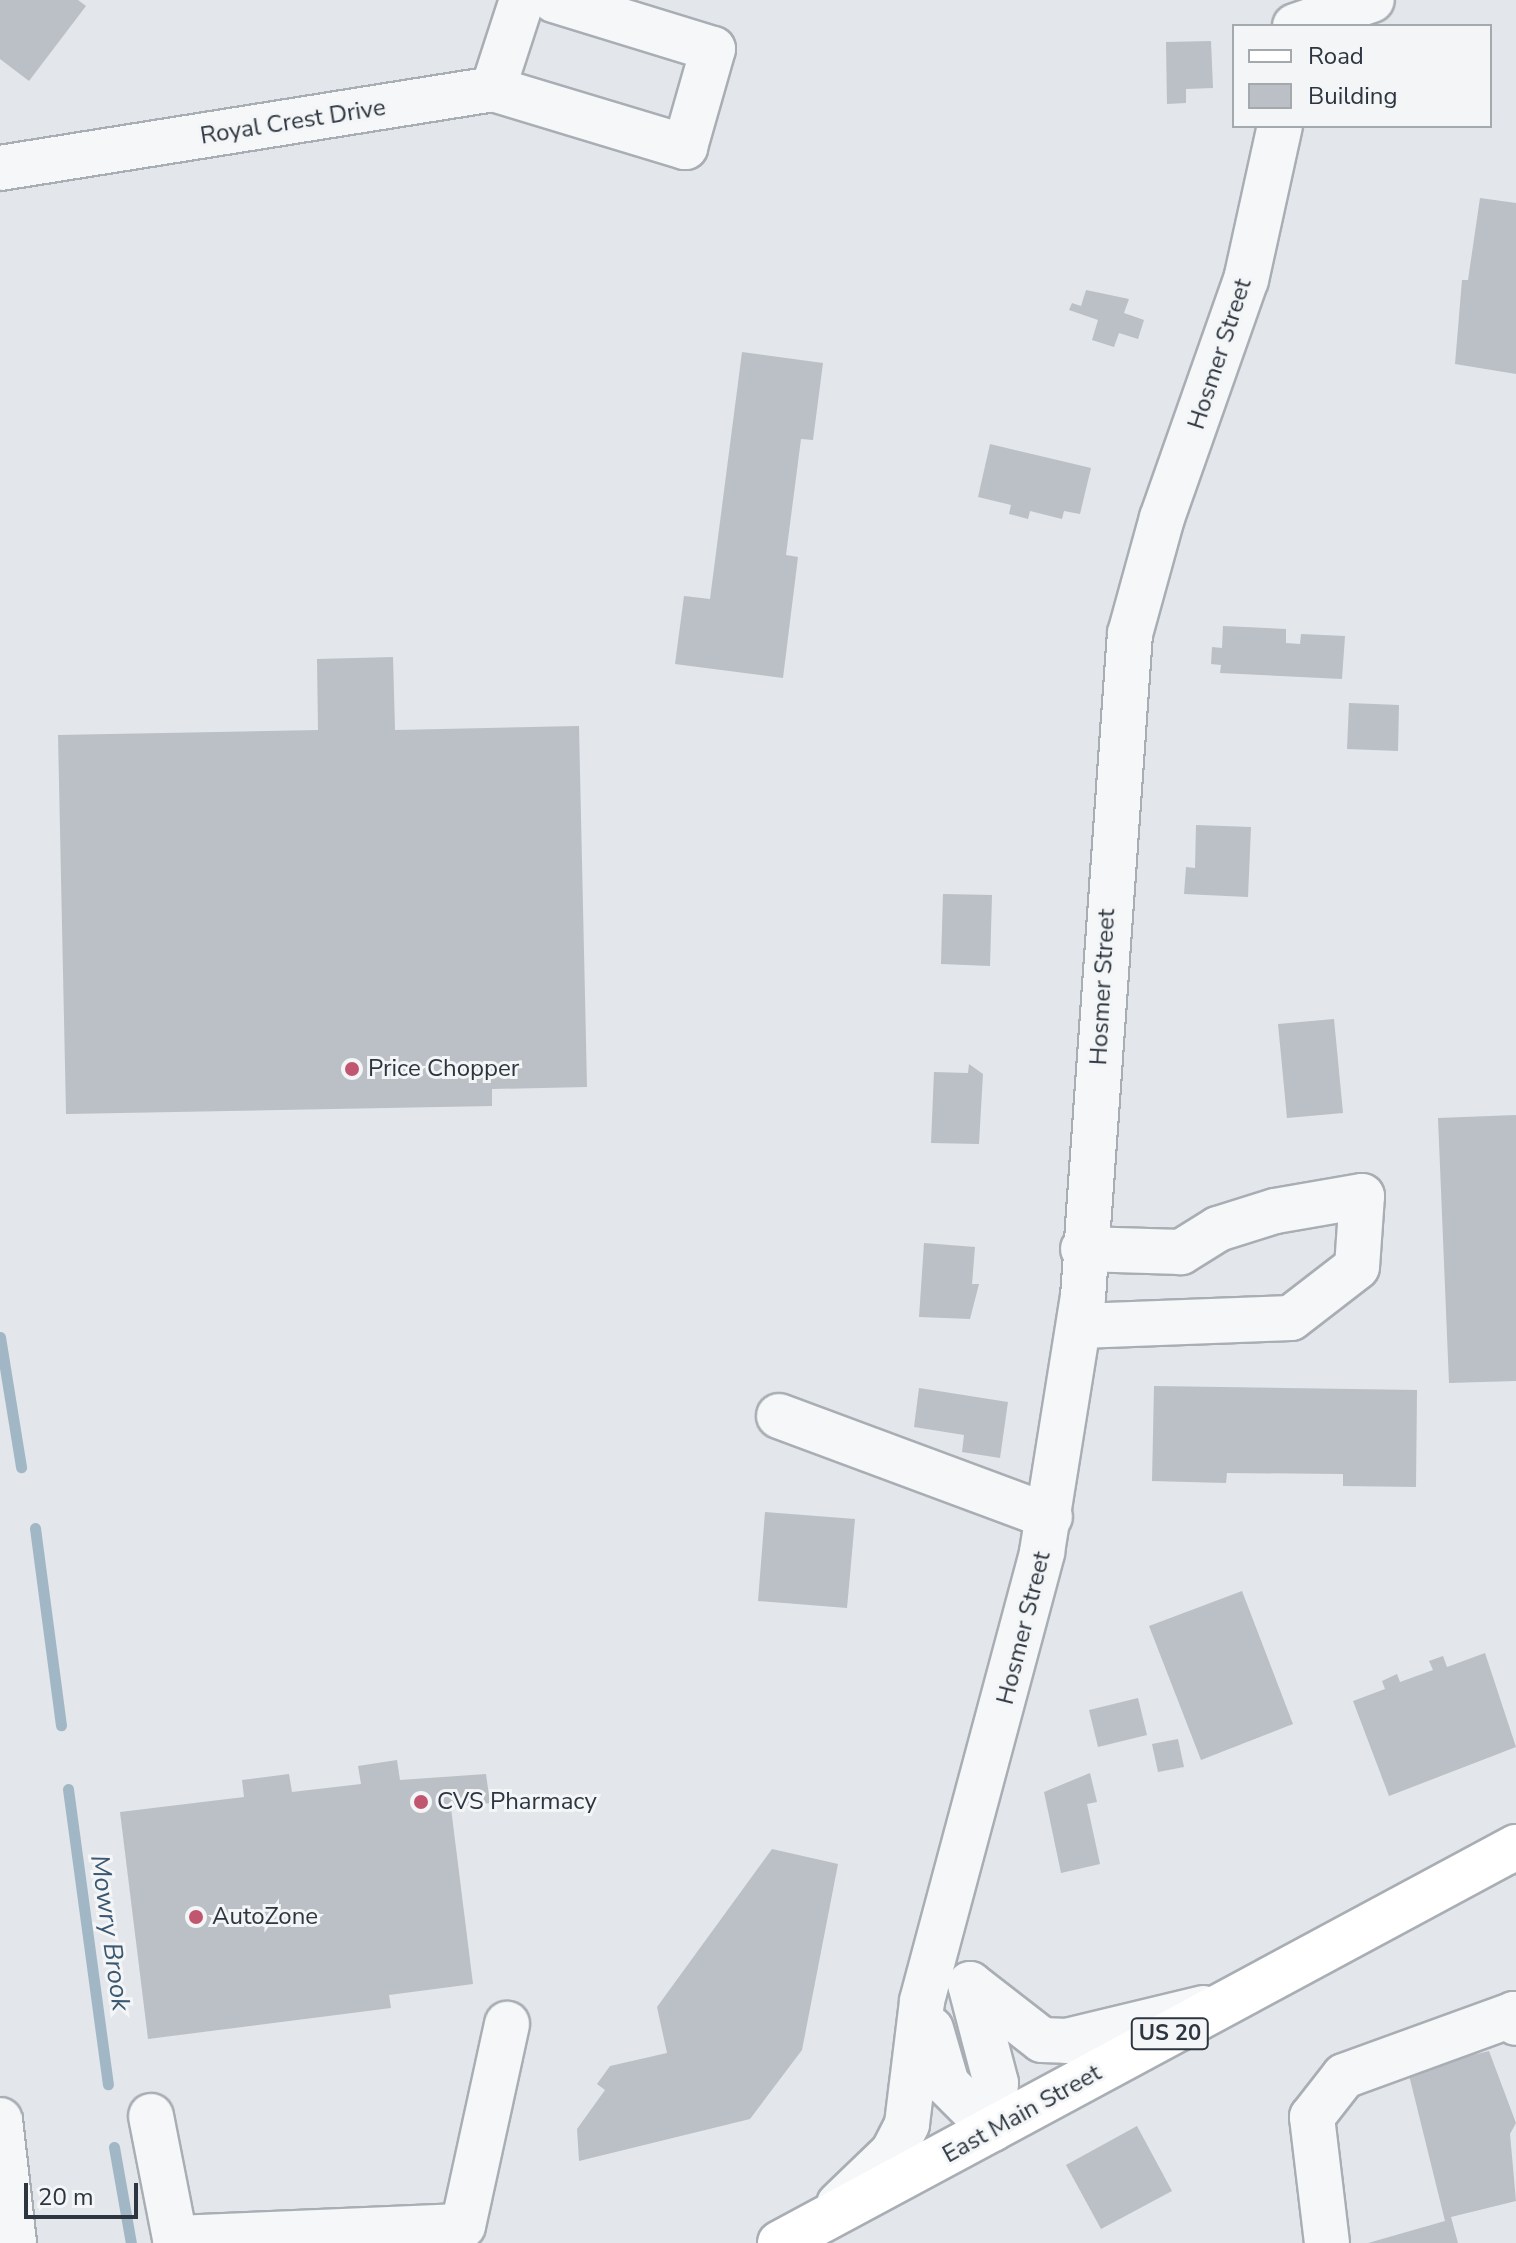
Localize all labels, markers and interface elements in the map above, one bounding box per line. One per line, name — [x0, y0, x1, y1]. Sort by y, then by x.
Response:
legend — [1232, 24, 1492, 128]
text: Road — [1308, 40, 1364, 72]
text: Building — [1308, 80, 1398, 112]
street label: Royal Crest Drive — [198, 93, 388, 151]
street label: Hosmer Street — [1182, 275, 1258, 433]
street label: Hosmer Street — [1085, 908, 1121, 1066]
place label: Price Chopper — [368, 1055, 519, 1083]
marker: Price Chopper — [343, 1060, 361, 1078]
street label: Hosmer Street — [991, 1548, 1057, 1708]
place label: CVS Pharmacy — [437, 1788, 597, 1816]
marker: CVS Pharmacy — [412, 1793, 430, 1811]
water label: Mowry Brook — [84, 1853, 136, 2013]
place label: AutoZone — [212, 1903, 318, 1931]
marker: AutoZone — [187, 1908, 205, 1926]
road number: US 20 — [1130, 2016, 1210, 2052]
street label: East Main Street — [938, 2059, 1106, 2169]
scale bar — [28, 2167, 142, 2217]
text: 20 m — [38, 2181, 94, 2213]

